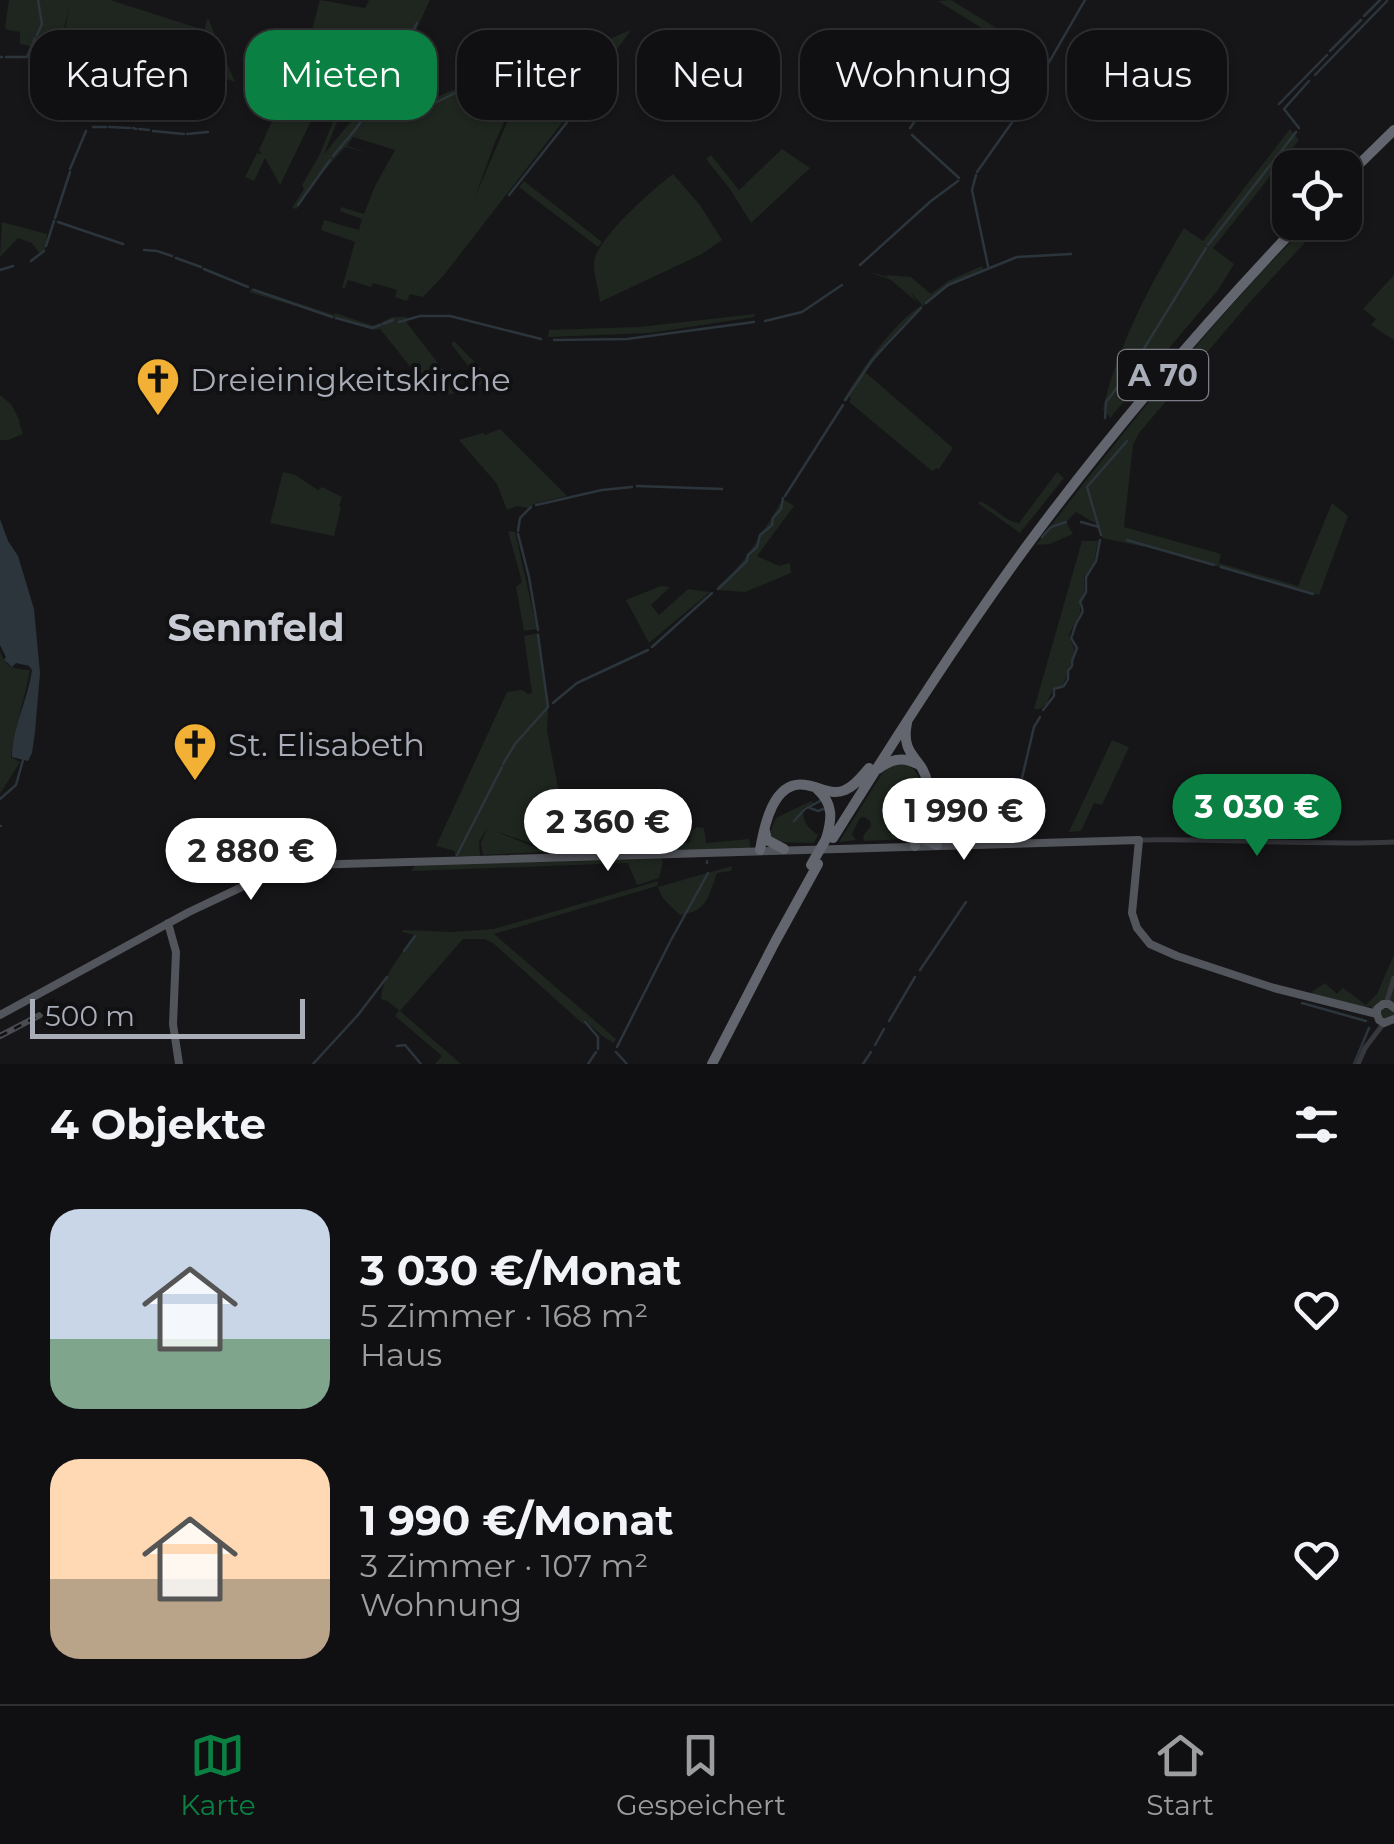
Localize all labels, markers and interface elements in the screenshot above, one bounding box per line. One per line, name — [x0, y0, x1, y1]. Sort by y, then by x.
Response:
chip: Kaufen — [30, 30, 225, 120]
chip: Mieten — [245, 30, 437, 120]
chip: Filter — [457, 30, 617, 120]
chip: Neu — [637, 30, 780, 120]
chip: Wohnung — [800, 30, 1047, 120]
chip: Haus — [1067, 30, 1227, 120]
map controls — [1272, 150, 1362, 240]
button: locate — [1272, 150, 1362, 240]
road number: A 70 — [1118, 350, 1208, 400]
church icon: Dreieinigkeitskirche — [135, 356, 181, 417]
place label: Dreieinigkeitskirche — [190, 360, 511, 399]
district label: Sennfeld — [168, 604, 344, 651]
church icon: St. Elisabeth — [172, 721, 218, 782]
place label: St. Elisabeth — [228, 725, 425, 764]
pin: 3 030 € — [1165, 774, 1349, 859]
pin: 1 990 € — [872, 778, 1056, 863]
text: 3 030 € — [1194, 787, 1320, 826]
pin: 2 360 € — [516, 789, 700, 874]
text: 1 990 € — [904, 791, 1024, 830]
text: 2 360 € — [546, 802, 670, 841]
pin: 2 880 € — [159, 818, 343, 903]
text: 2 880 € — [188, 831, 314, 870]
scale bar — [30, 994, 305, 1038]
text: 500 m — [45, 999, 135, 1033]
icon: filters — [1289, 1097, 1344, 1152]
text: 4 Objekte — [50, 1098, 266, 1150]
text: 3 030 €/Monat — [360, 1244, 681, 1296]
icon: home — [130, 1249, 250, 1369]
icon: heart — [1289, 1282, 1344, 1337]
text: 5 Zimmer · 168 m² — [360, 1296, 648, 1335]
text: Haus — [360, 1335, 442, 1374]
text: 1 990 €/Monat — [360, 1494, 674, 1546]
icon: home — [130, 1499, 250, 1619]
icon: heart — [1289, 1532, 1344, 1587]
text: 3 Zimmer · 107 m² — [360, 1546, 648, 1585]
text: Wohnung — [360, 1585, 522, 1624]
tab: Karte — [180, 1728, 256, 1822]
tab: Gespeichert — [616, 1728, 786, 1822]
tab: Start — [1146, 1728, 1214, 1822]

